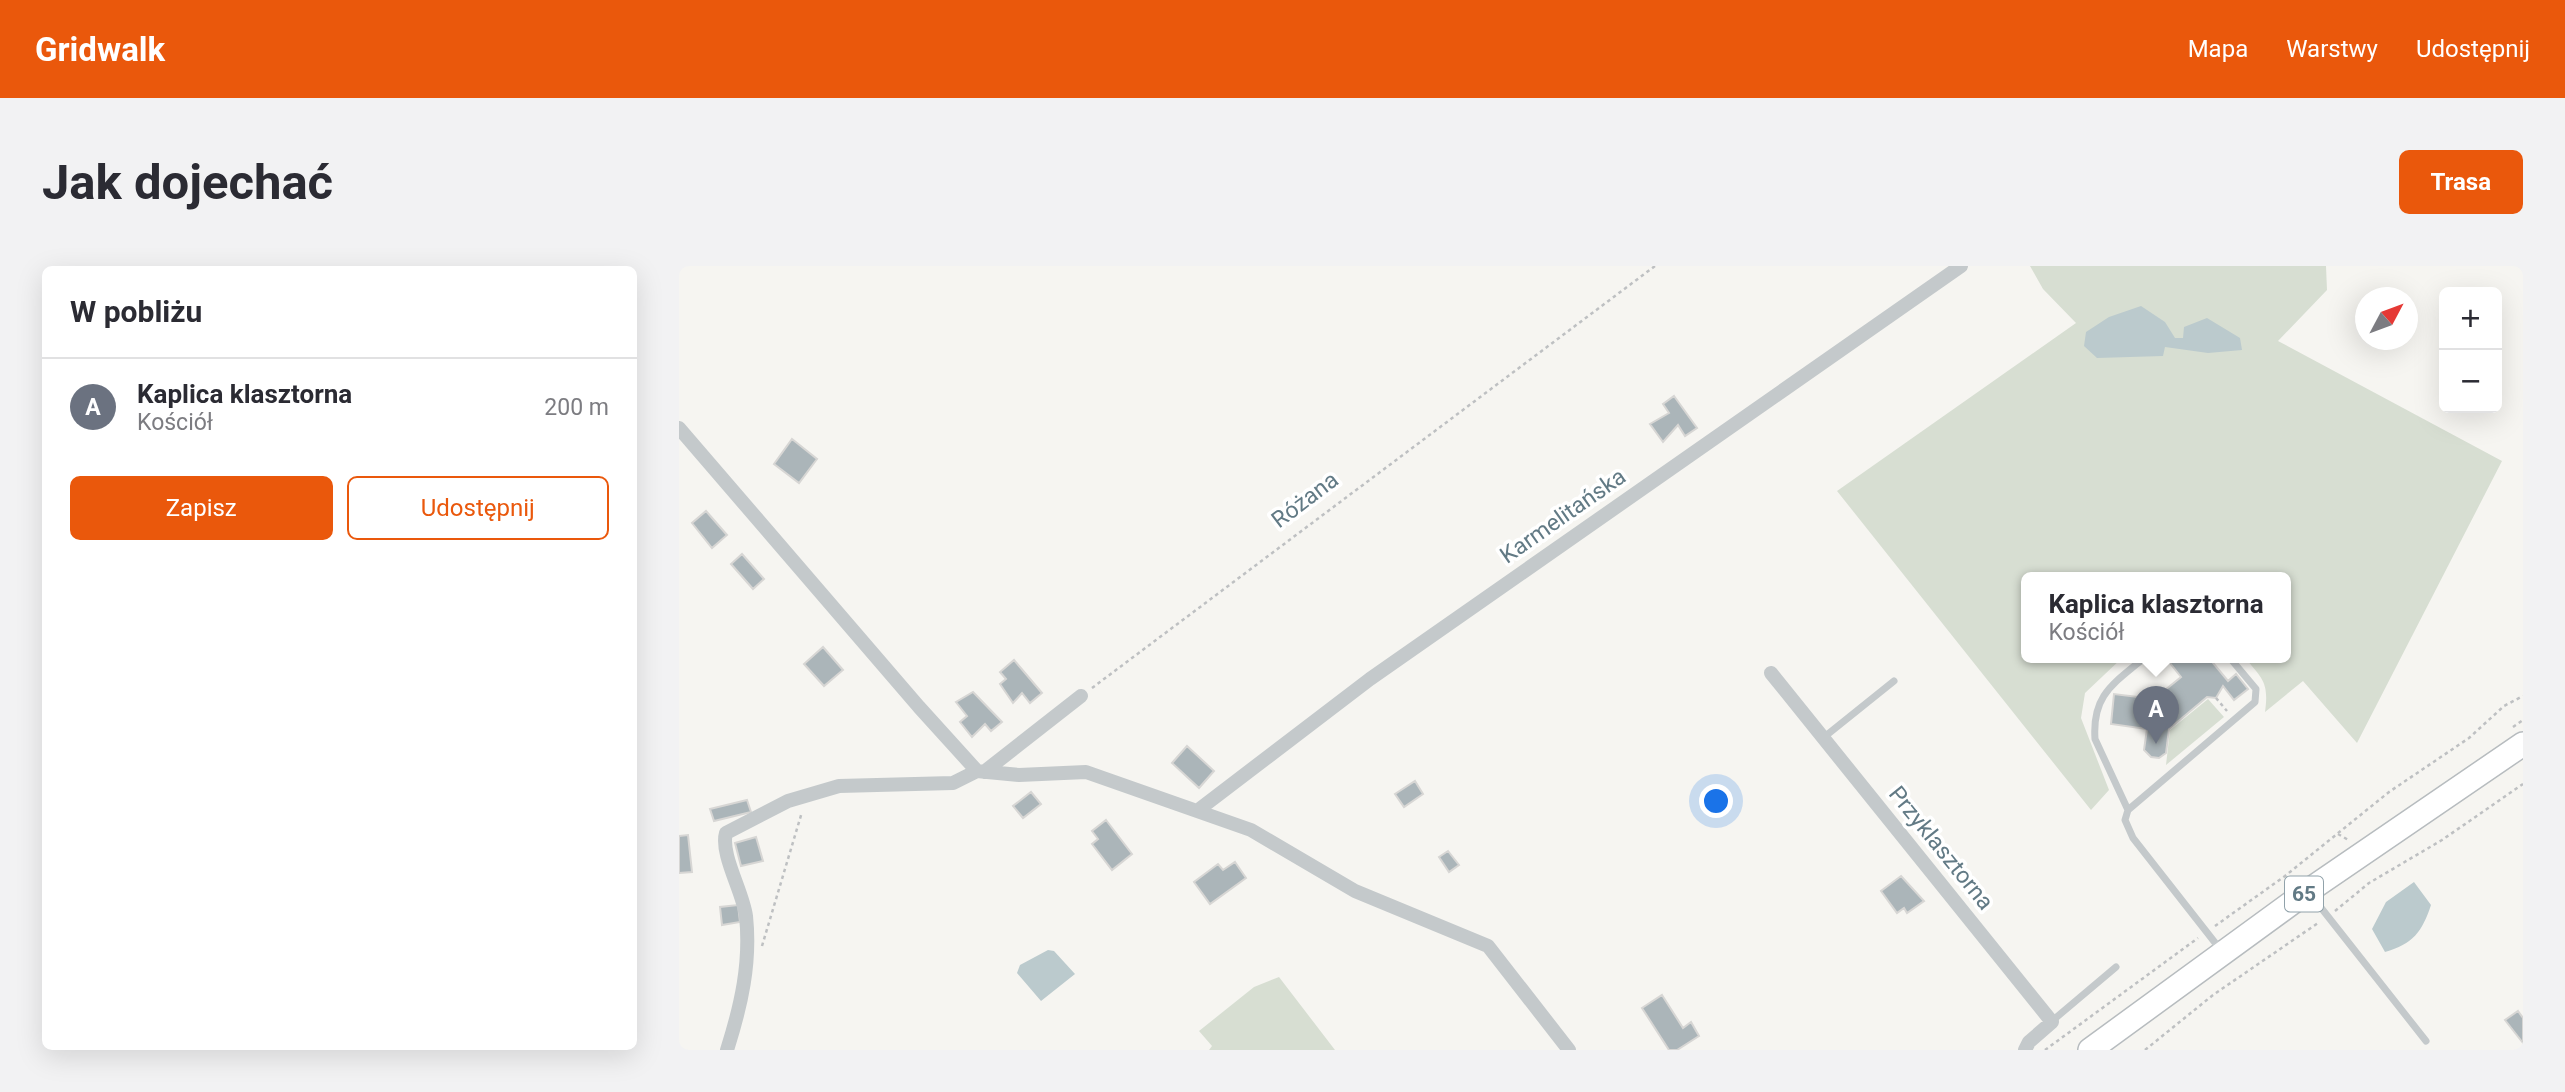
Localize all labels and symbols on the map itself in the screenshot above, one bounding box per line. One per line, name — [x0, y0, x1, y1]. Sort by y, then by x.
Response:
north arrow — [2355, 287, 2418, 350]
street label: Karmelitańska — [1495, 463, 1631, 569]
street label: Różana — [1266, 466, 1344, 534]
pin: A — [2133, 686, 2179, 744]
street label: Przyklasztorna — [1883, 781, 1999, 915]
your location — [1699, 784, 1733, 818]
road number: 65 — [2285, 876, 2323, 912]

